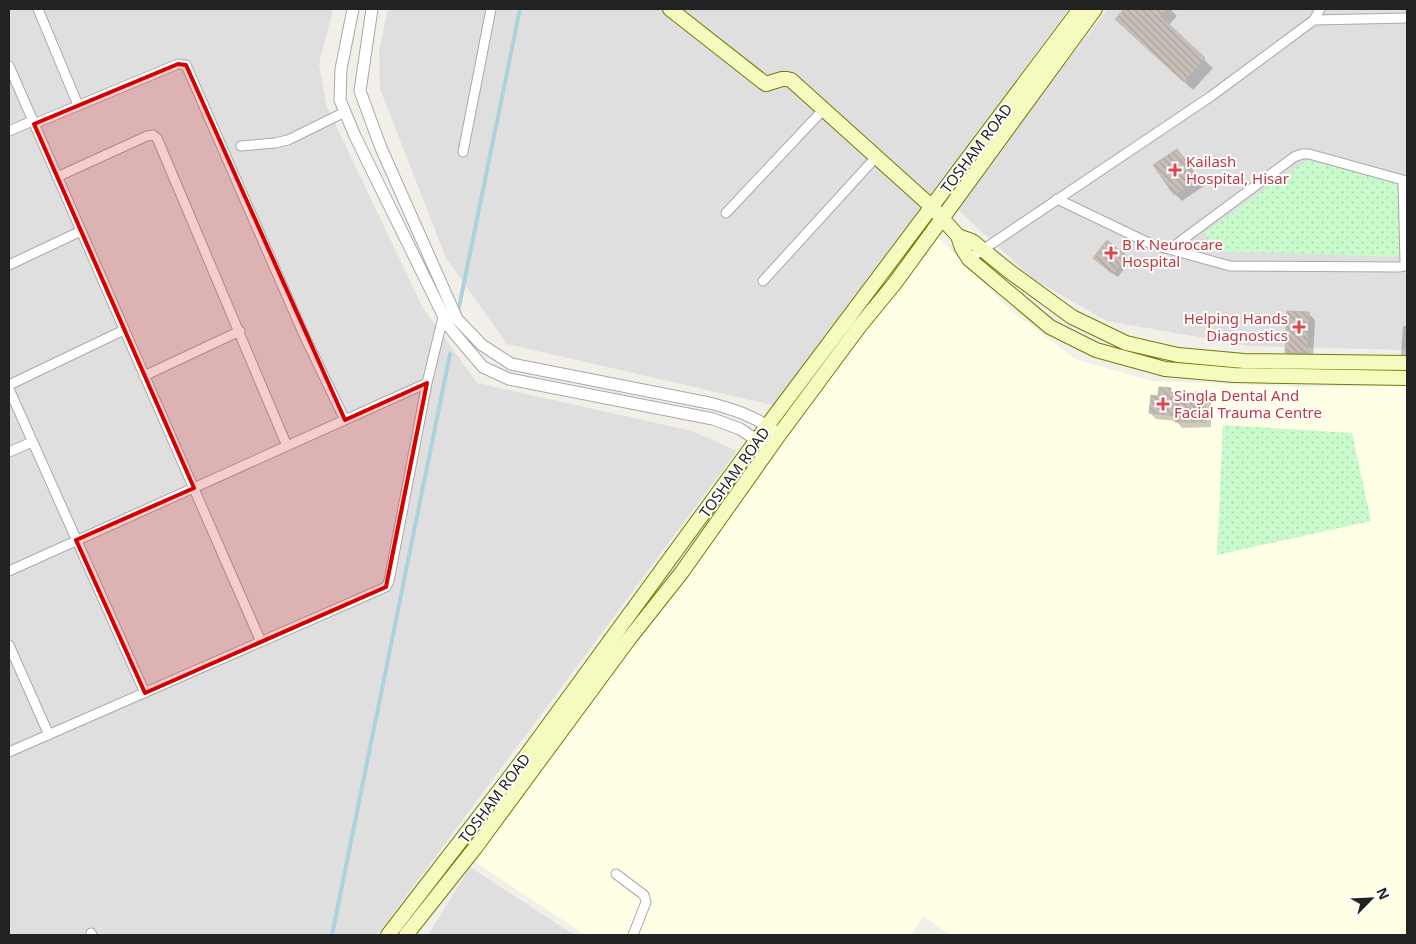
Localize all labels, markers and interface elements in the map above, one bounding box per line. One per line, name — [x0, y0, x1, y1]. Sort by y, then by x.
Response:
street label: TOSHAM ROAD — [936, 99, 1016, 197]
place label: Kailash Hospital, Hisar — [1186, 151, 1289, 188]
marker: Kailash Hospital, Hisar — [1168, 163, 1182, 177]
place label: B K Neurocare Hospital — [1122, 234, 1223, 271]
marker: B K Neurocare Hospital — [1104, 246, 1118, 260]
place label: Helping Hands Diagnostics — [1184, 308, 1288, 345]
marker: Helping Hands Diagnostics — [1292, 320, 1306, 334]
place label: Singla Dental And Facial Trauma Centre — [1174, 385, 1322, 422]
marker: Singla Dental And Facial Trauma Centre — [1156, 397, 1170, 411]
street label: TOSHAM ROAD — [694, 423, 774, 521]
street label: TOSHAM ROAD — [454, 749, 534, 847]
north arrow — [1346, 874, 1396, 924]
text: N — [1372, 884, 1394, 903]

